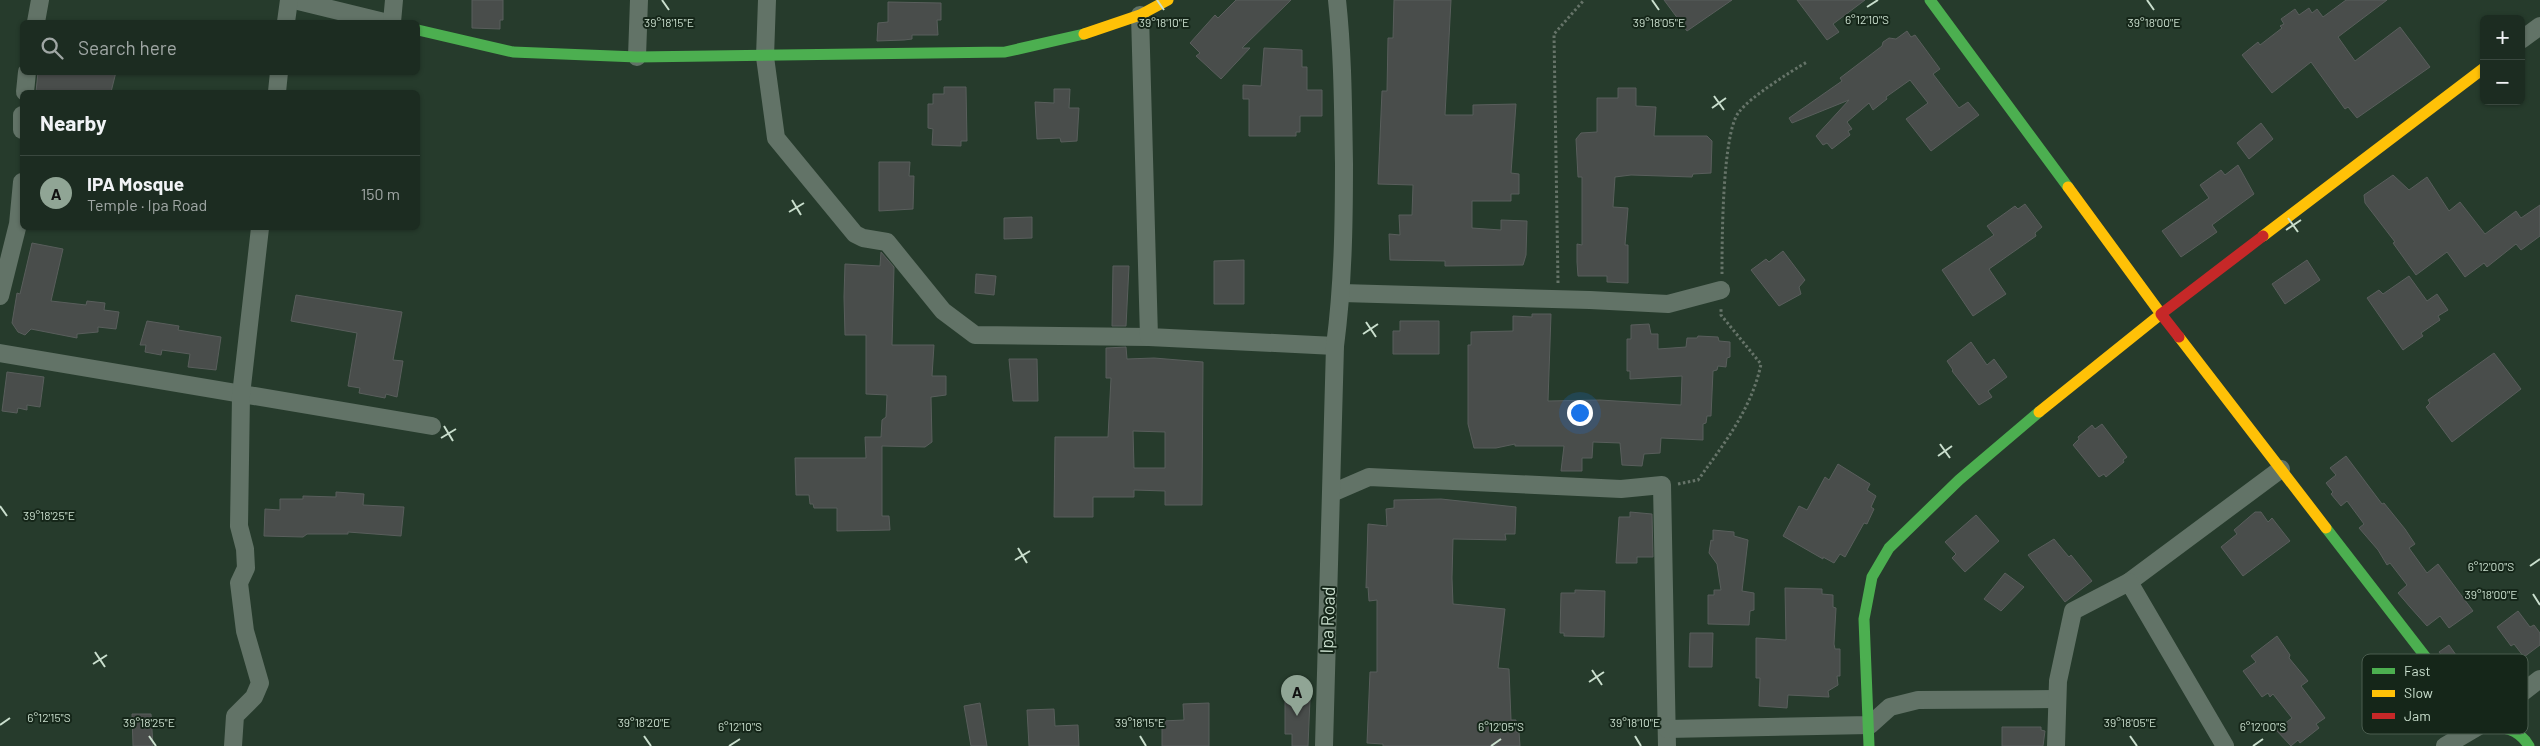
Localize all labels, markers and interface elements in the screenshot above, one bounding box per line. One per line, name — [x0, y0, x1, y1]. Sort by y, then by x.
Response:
text: 6°12'10"S — [1845, 12, 1889, 26]
text: 39°18'15"E — [644, 15, 694, 29]
text: 39°18'10"E — [1139, 15, 1189, 29]
text: 39°18'05"E — [1633, 15, 1685, 29]
text: 39°18'00"E — [2127, 15, 2181, 29]
map controls — [2480, 15, 2525, 105]
button: + — [2480, 15, 2525, 60]
search box — [20, 20, 420, 75]
icon: search — [38, 34, 66, 62]
text: Search here — [78, 36, 177, 59]
button: − — [2480, 60, 2525, 105]
text: Nearby — [40, 110, 106, 135]
text: IPA Mosque — [87, 172, 184, 195]
text: A — [51, 184, 61, 203]
text: 150 m — [361, 184, 400, 203]
text: Temple · Ipa Road — [87, 195, 207, 214]
your location — [1567, 400, 1593, 426]
text: 39°18'25"E — [23, 508, 75, 522]
text: 6°12'00"S — [2468, 559, 2514, 573]
street label: Ipa Road — [1315, 586, 1339, 654]
text: 39°18'00"E — [2464, 587, 2518, 601]
legend — [2362, 654, 2528, 734]
text: Fast — [2404, 662, 2430, 679]
pin: A — [1281, 675, 1313, 716]
text: Slow — [2404, 684, 2433, 701]
text: Jam — [2404, 707, 2431, 724]
text: 6°12'15"S — [27, 710, 71, 724]
text: 39°18'25"E — [123, 715, 175, 729]
text: 39°18'20"E — [618, 715, 670, 729]
text: 39°18'15"E — [1115, 715, 1165, 729]
text: 39°18'10"E — [1610, 715, 1660, 729]
text: 39°18'05"E — [2104, 715, 2156, 729]
text: 6°12'10"S — [718, 719, 762, 733]
text: 6°12'05"S — [1478, 719, 1524, 733]
text: 6°12'00"S — [2240, 719, 2286, 733]

